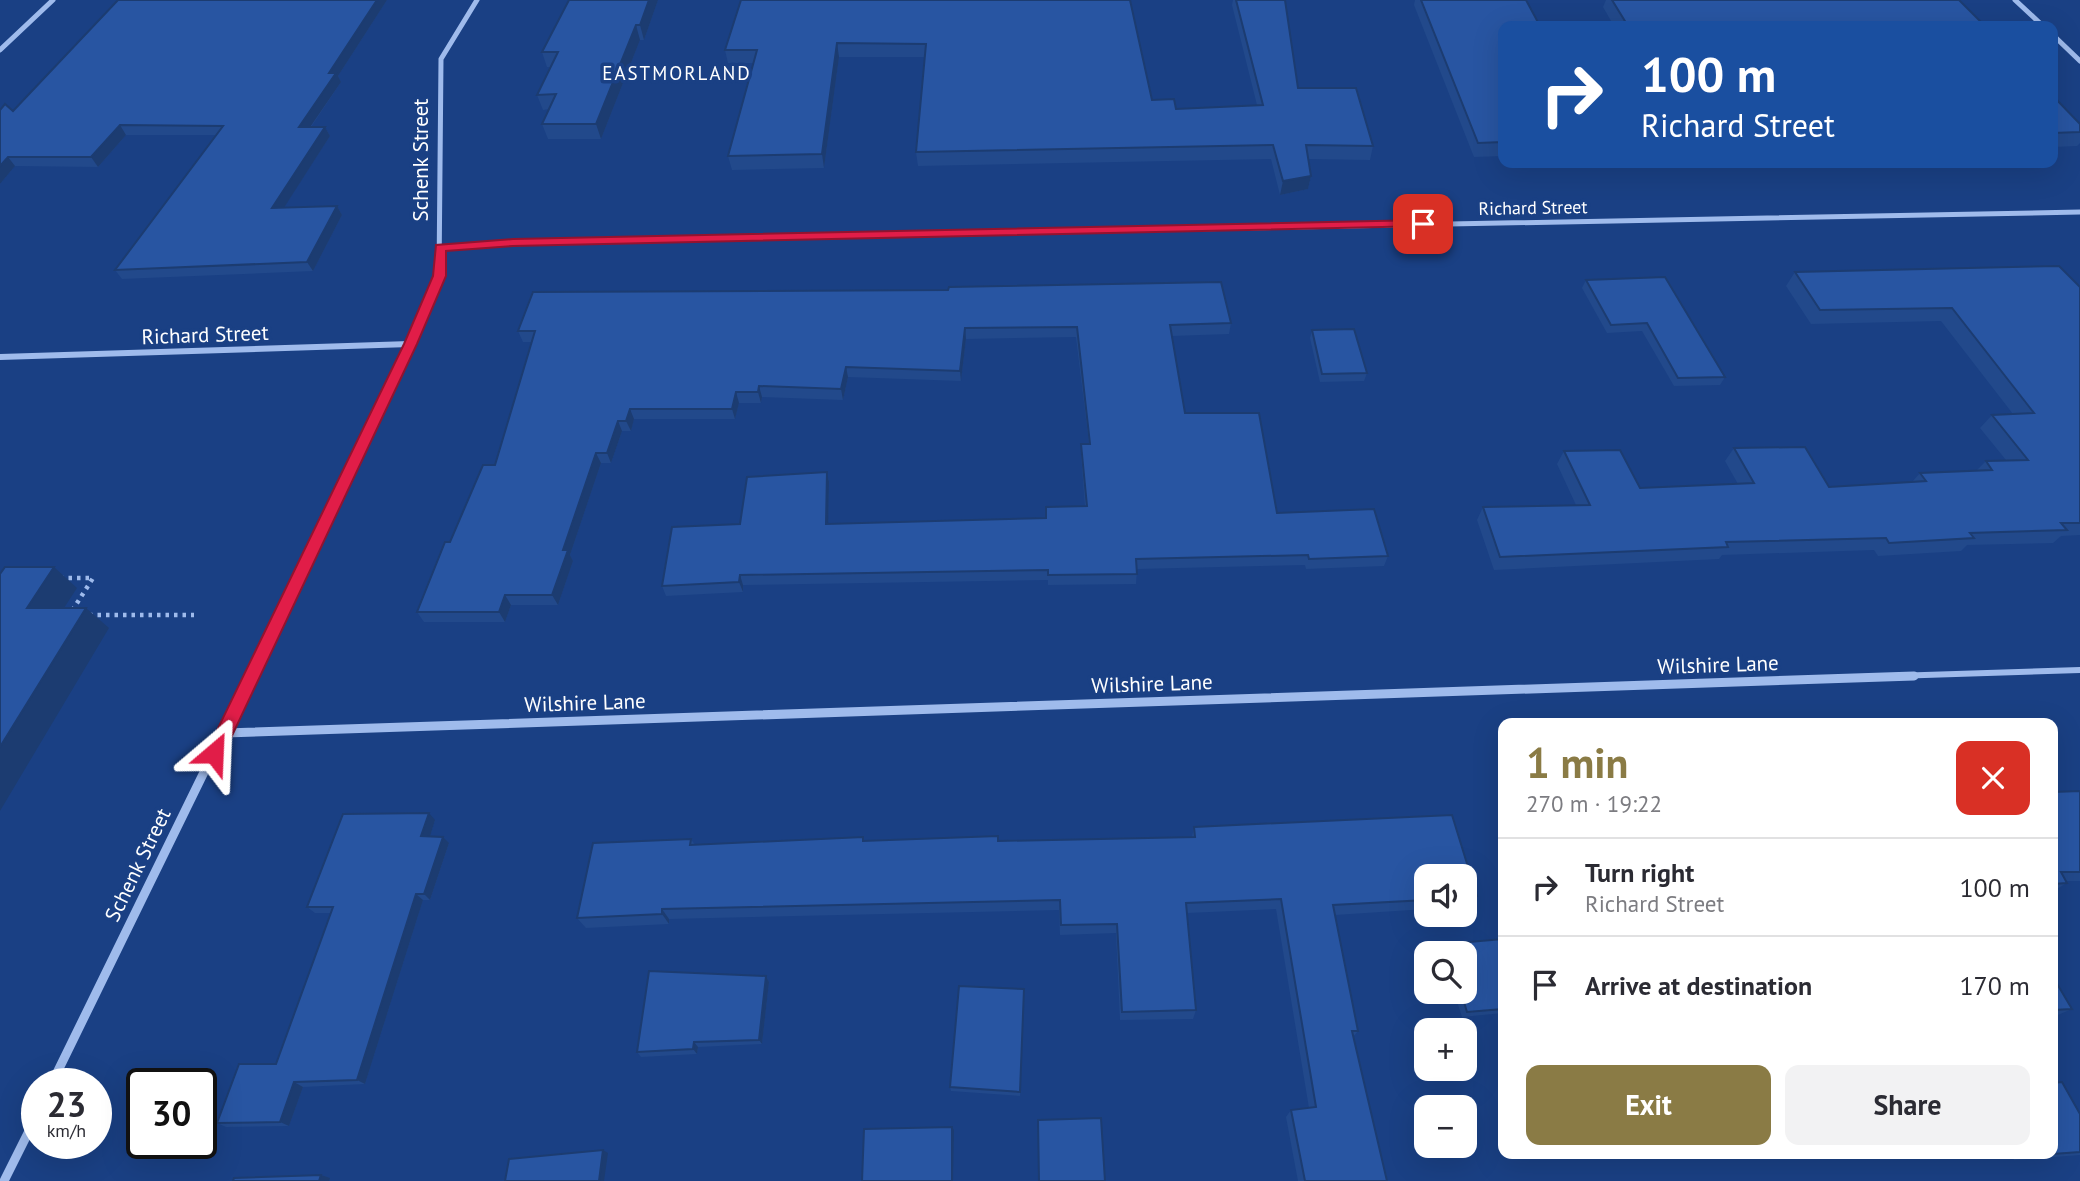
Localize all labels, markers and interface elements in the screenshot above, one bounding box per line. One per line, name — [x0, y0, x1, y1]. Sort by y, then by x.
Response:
text: 100 m — [1641, 42, 1776, 106]
icon: right — [1526, 49, 1617, 140]
district label: EASTMORLAND — [602, 61, 752, 85]
street label: Schenk Street — [407, 99, 434, 221]
text: Richard Street — [1641, 104, 1835, 146]
pin — [1393, 194, 1453, 254]
street label: Richard Street — [1478, 195, 1588, 220]
icon: arrive — [1404, 205, 1442, 243]
street label: Richard Street — [141, 319, 269, 350]
street label: Wilshire Lane — [1657, 649, 1779, 680]
street label: Wilshire Lane — [1091, 668, 1213, 699]
street label: Wilshire Lane — [524, 687, 646, 718]
position arrow — [177, 716, 251, 790]
text: 1 min — [1526, 735, 1628, 790]
button: close — [1956, 741, 2030, 815]
text: 270 m · 19:22 — [1526, 789, 1662, 818]
street label: Schenk Street — [98, 804, 177, 926]
text: Turn right — [1585, 856, 1694, 889]
map controls — [1414, 864, 1477, 1158]
button: sound — [1414, 864, 1477, 927]
icon: right — [1526, 868, 1564, 906]
text: 100 m — [1959, 871, 2030, 904]
text: Richard Street — [1585, 889, 1724, 918]
button: search — [1414, 941, 1477, 1004]
icon: arrive — [1526, 966, 1564, 1004]
text: Arrive at destination — [1585, 969, 1812, 1002]
text: 170 m — [1959, 969, 2030, 1002]
button: + — [1414, 1018, 1477, 1081]
button: Exit — [1526, 1065, 1771, 1145]
button: Share — [1785, 1065, 2030, 1145]
speed limit sign: 30 — [126, 1068, 217, 1159]
text: 23 — [47, 1081, 86, 1127]
button: − — [1414, 1095, 1477, 1158]
text: km/h — [47, 1119, 86, 1142]

